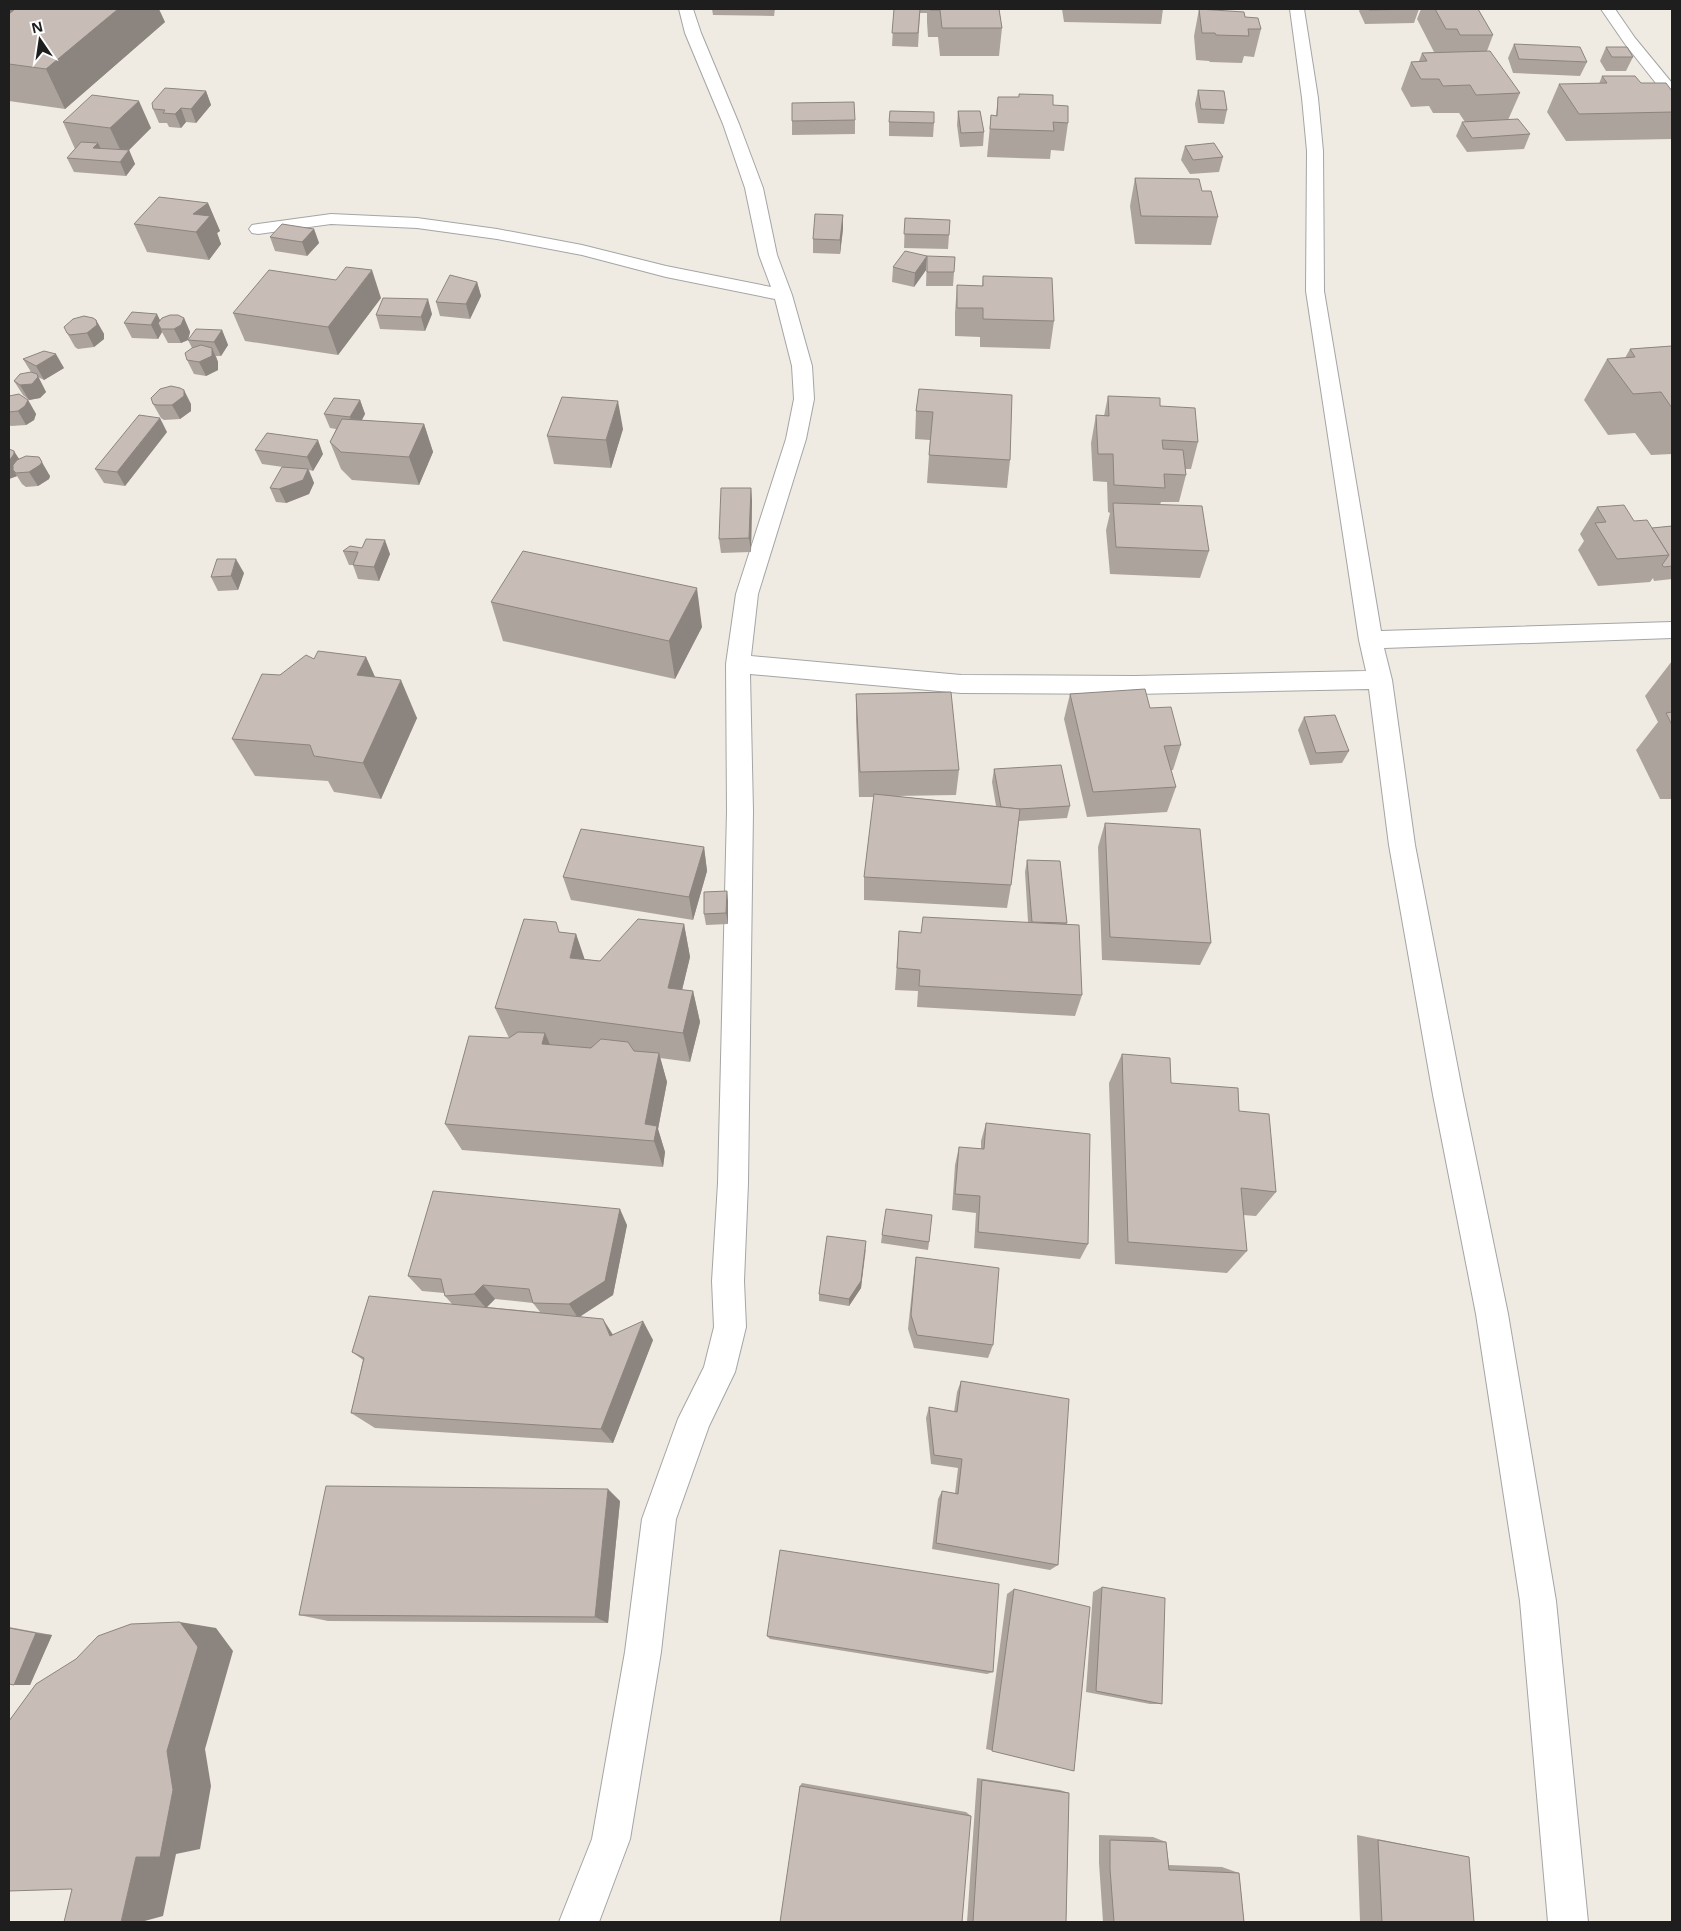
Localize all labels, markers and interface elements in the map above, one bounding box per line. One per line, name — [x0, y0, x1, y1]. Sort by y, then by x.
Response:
north arrow — [15, 15, 65, 65]
text: N — [29, 16, 45, 37]

